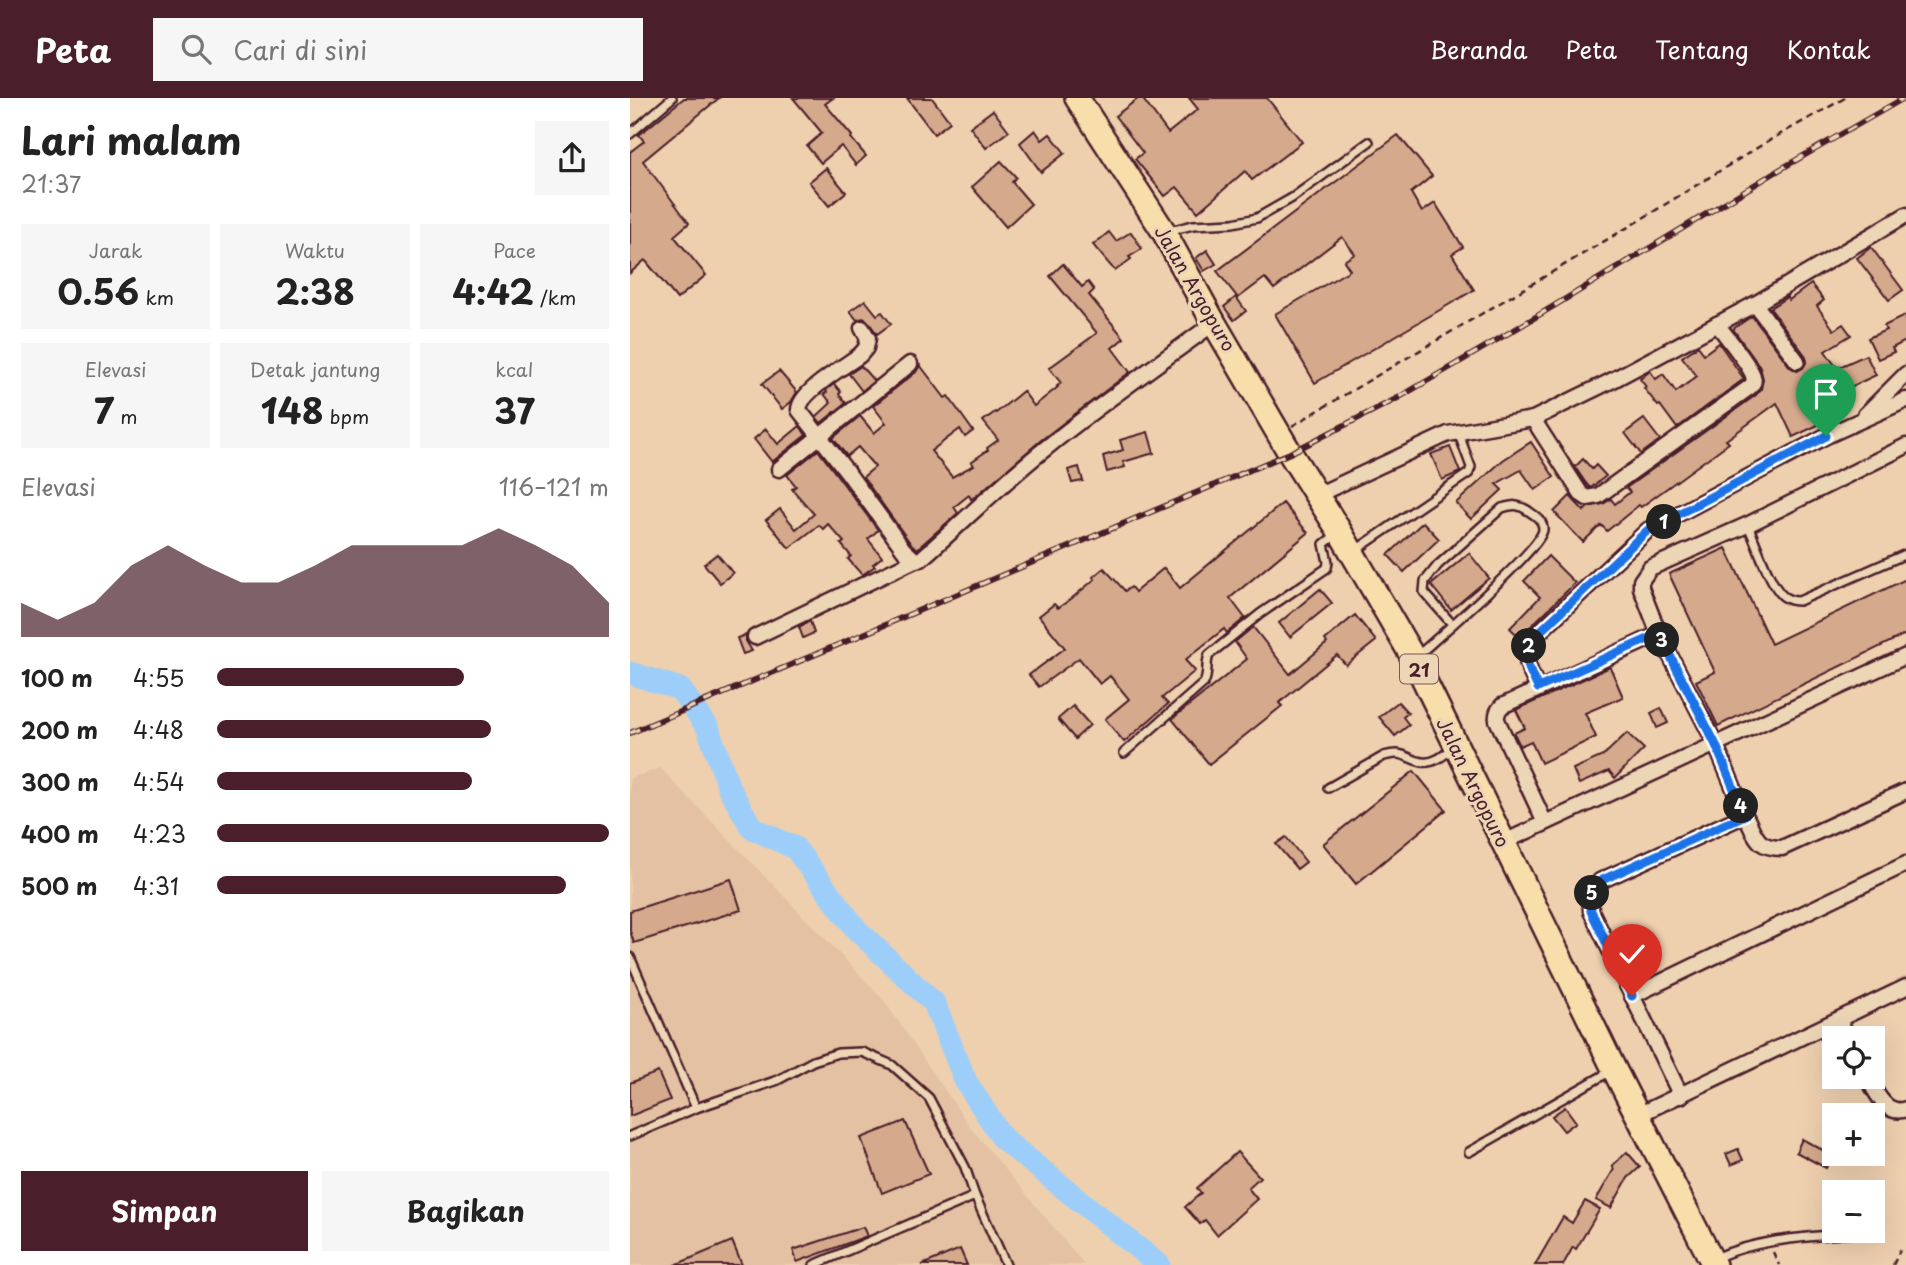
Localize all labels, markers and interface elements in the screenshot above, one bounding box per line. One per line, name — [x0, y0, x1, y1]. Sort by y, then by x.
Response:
search box — [153, 18, 643, 81]
text: Peta — [35, 24, 111, 74]
icon: search — [177, 30, 215, 68]
text: Cari di sini — [233, 30, 367, 69]
text: Beranda — [1430, 31, 1527, 67]
text: Peta — [1565, 31, 1617, 67]
text: Tentang — [1655, 31, 1749, 67]
text: Kontak — [1787, 31, 1871, 67]
text: Lari malam — [21, 111, 242, 168]
button: share — [535, 121, 609, 195]
text: 21:37 — [21, 166, 81, 201]
street label: Jalan Argopuro — [1149, 220, 1243, 356]
text: Jarak — [89, 236, 143, 264]
text: Waktu — [285, 236, 345, 264]
text: Pace — [493, 236, 536, 264]
text: 0.56 — [57, 264, 139, 317]
text: 2:38 — [275, 264, 355, 317]
text: 4:42 — [452, 264, 534, 317]
text: km — [139, 283, 174, 311]
text: /km — [534, 283, 576, 311]
text: Elevasi — [85, 355, 147, 383]
text: Detak jantung — [250, 355, 380, 383]
text: kcal — [495, 355, 533, 383]
pin — [1796, 364, 1856, 436]
icon: arrive — [1807, 375, 1845, 413]
text: 7 — [94, 383, 114, 436]
text: 148 — [261, 383, 324, 436]
text: 37 — [494, 383, 535, 436]
text: m — [114, 402, 137, 430]
text: bpm — [324, 402, 369, 430]
text: Elevasi — [21, 469, 96, 504]
text: 116–121 m — [499, 469, 609, 504]
pin: 1 — [1646, 504, 1682, 540]
text: 1 — [1659, 507, 1668, 535]
pin: 3 — [1644, 622, 1680, 658]
text: 3 — [1655, 625, 1668, 653]
pin: 2 — [1511, 628, 1546, 664]
text: 2 — [1522, 631, 1535, 659]
road number: 21 — [1400, 654, 1438, 684]
text: 100 m — [21, 660, 93, 695]
text: 4:55 — [133, 660, 184, 695]
text: 200 m — [21, 712, 98, 747]
text: 4:48 — [133, 712, 184, 747]
street label: Jalan Argopuro — [1430, 712, 1518, 852]
text: 300 m — [21, 764, 99, 799]
text: 4:54 — [133, 764, 185, 799]
pin: 4 — [1724, 788, 1758, 824]
text: 4 — [1734, 791, 1747, 819]
text: 400 m — [21, 816, 99, 851]
text: 4:23 — [133, 816, 186, 851]
text: 500 m — [21, 868, 98, 903]
text: 4:31 — [133, 868, 179, 903]
pin: 5 — [1574, 876, 1609, 910]
text: 5 — [1585, 878, 1598, 906]
pin — [1602, 924, 1662, 996]
icon: check — [1613, 935, 1651, 973]
map controls — [1822, 1026, 1885, 1243]
button: locate — [1822, 1026, 1885, 1089]
button: + — [1822, 1103, 1885, 1166]
button: Simpan — [21, 1171, 308, 1251]
button: Bagikan — [322, 1171, 609, 1251]
button: − — [1822, 1180, 1885, 1243]

